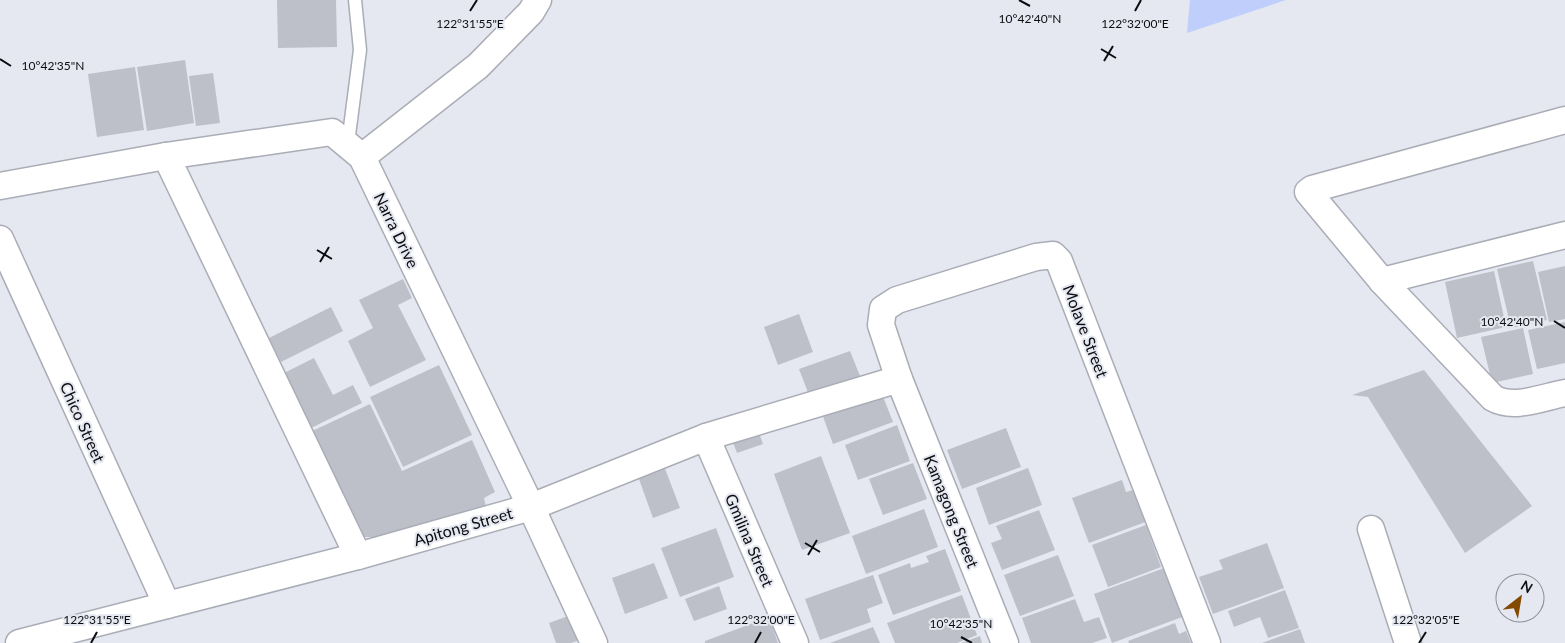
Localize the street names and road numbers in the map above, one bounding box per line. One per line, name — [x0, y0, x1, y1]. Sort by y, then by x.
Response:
street label: Narra Drive — [371, 189, 423, 271]
street label: Molave Street — [1060, 282, 1113, 380]
street label: Chico Street — [57, 379, 109, 465]
street label: Kamagong Street — [921, 452, 983, 571]
street label: Gmilina Street — [722, 491, 778, 590]
street label: Apitong Street — [411, 503, 515, 549]

